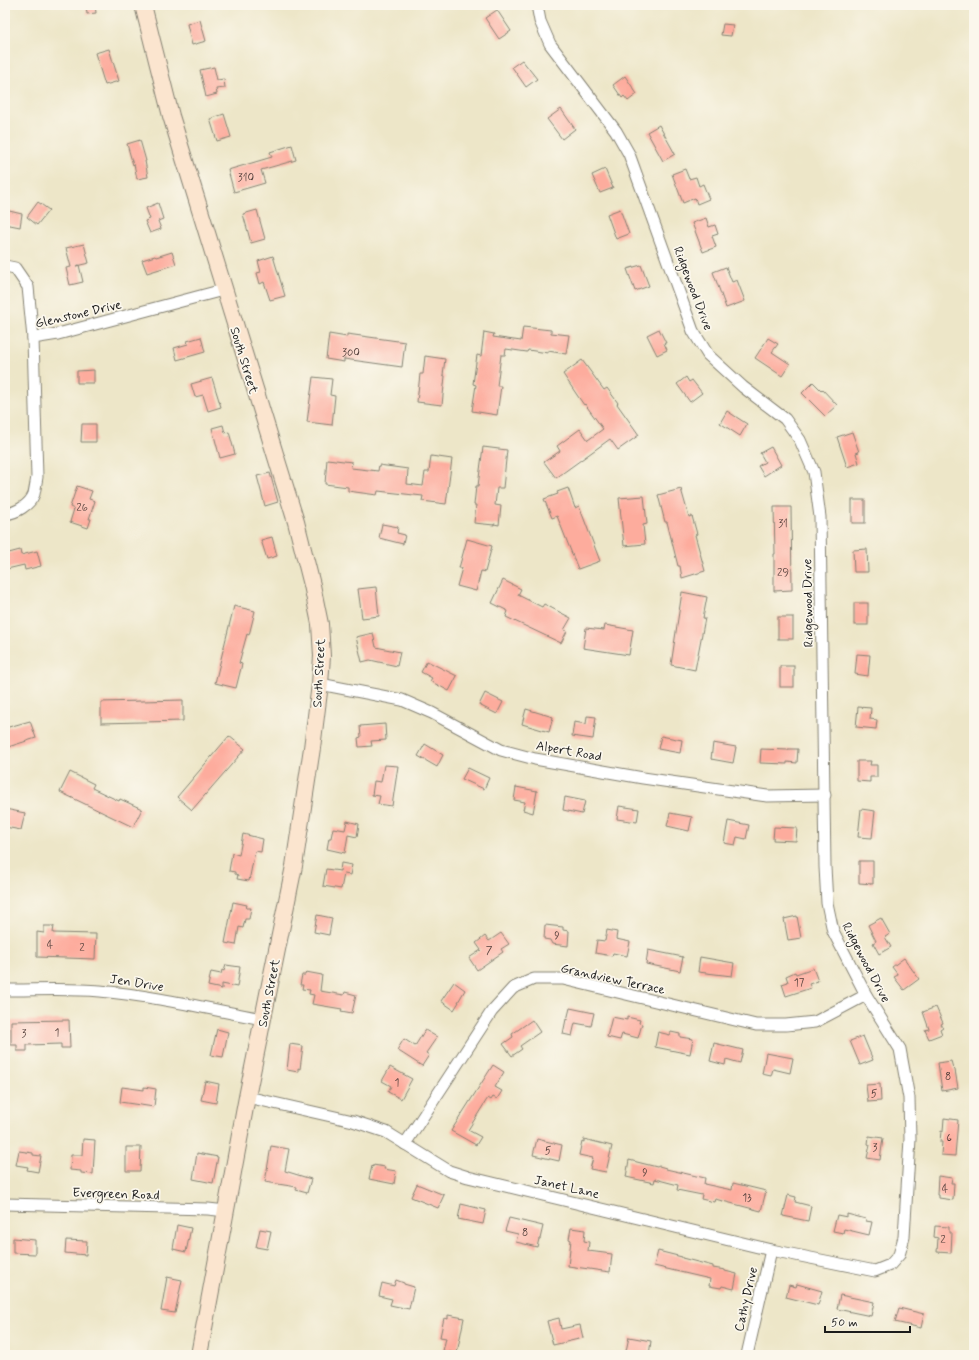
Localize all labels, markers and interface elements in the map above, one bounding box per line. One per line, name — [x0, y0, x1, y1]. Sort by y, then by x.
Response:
house number: 310 — [238, 171, 254, 185]
street label: Ridgewood Drive — [668, 244, 716, 333]
street label: Glenstone Drive — [34, 296, 123, 333]
street label: South Street — [225, 325, 262, 396]
house number: 300 — [342, 346, 360, 360]
house number: 26 — [76, 501, 88, 515]
house number: 31 — [778, 517, 788, 531]
street label: Ridgewood Drive — [799, 558, 819, 647]
house number: 29 — [777, 566, 789, 580]
street label: South Street — [309, 638, 330, 708]
street label: Alpert Road — [535, 737, 603, 766]
street label: Ridgewood Drive — [836, 920, 894, 1006]
house number: 9 — [554, 929, 560, 943]
house number: 4 — [47, 938, 54, 952]
house number: 2 — [79, 941, 85, 955]
house number: 7 — [486, 944, 493, 958]
street label: South Street — [255, 957, 284, 1029]
street label: Grandview Terrace — [559, 960, 667, 999]
street label: Jen Drive — [109, 971, 165, 996]
house number: 17 — [794, 976, 805, 990]
house number: 1 — [55, 1026, 60, 1040]
house number: 3 — [22, 1027, 27, 1041]
house number: 8 — [945, 1070, 951, 1084]
house number: 1 — [395, 1076, 400, 1090]
house number: 5 — [871, 1087, 878, 1101]
house number: 6 — [946, 1131, 952, 1145]
house number: 3 — [873, 1141, 878, 1155]
house number: 5 — [545, 1144, 552, 1158]
house number: 9 — [642, 1166, 648, 1180]
street label: Janet Lane — [532, 1172, 601, 1203]
house number: 4 — [942, 1182, 949, 1196]
street label: Evergreen Road — [72, 1184, 160, 1206]
house number: 13 — [742, 1191, 752, 1205]
house number: 8 — [522, 1226, 528, 1240]
house number: 2 — [940, 1233, 946, 1247]
street label: Cathy Drive — [731, 1265, 762, 1333]
scale bar — [825, 1308, 910, 1334]
text: 50 m — [831, 1315, 858, 1331]

